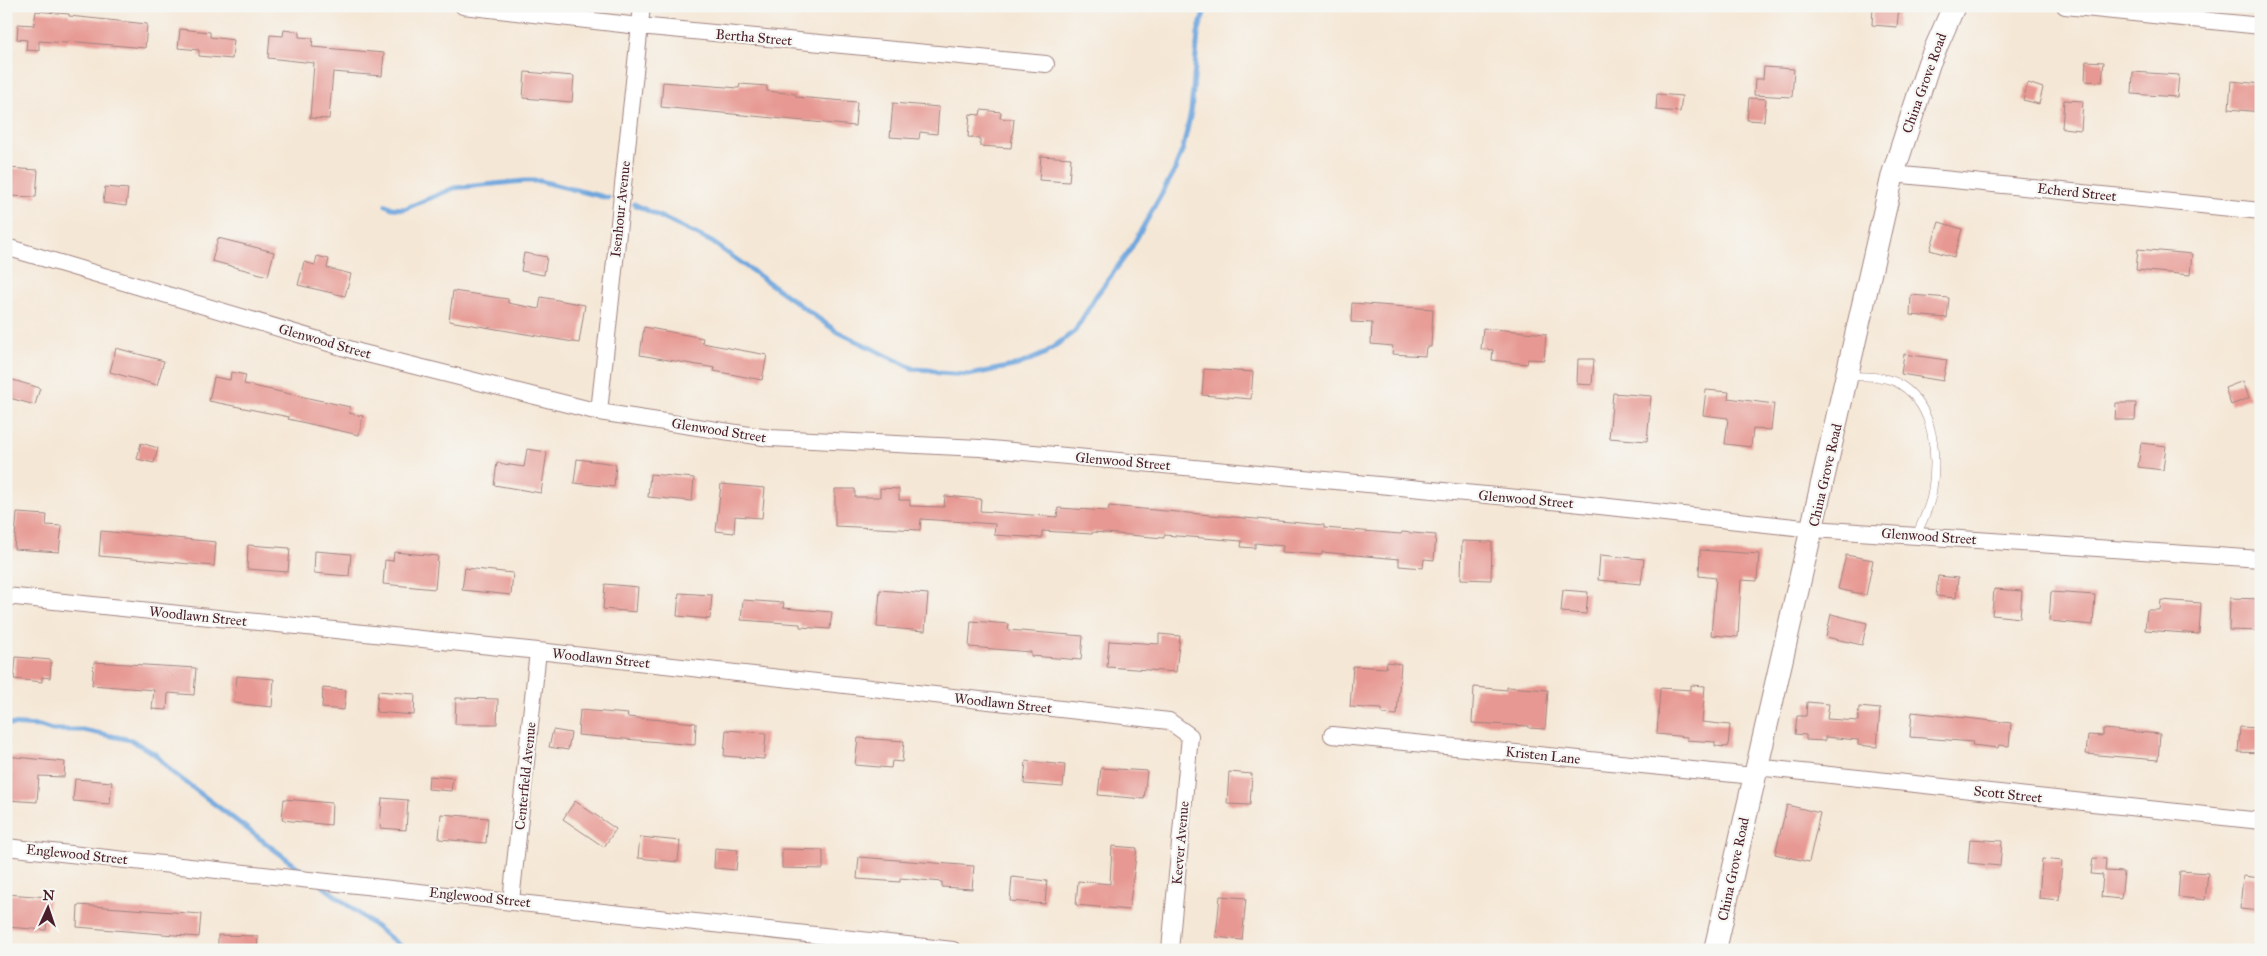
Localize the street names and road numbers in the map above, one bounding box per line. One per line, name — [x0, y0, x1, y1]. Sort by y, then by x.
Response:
street label: Bertha Street — [715, 26, 793, 49]
street label: China Grove Road — [1898, 31, 1950, 136]
street label: Isenhour Avenue — [607, 160, 634, 258]
street label: Echerd Street — [2037, 180, 2117, 205]
street label: Glenwood Street — [277, 320, 373, 363]
street label: Glenwood Street — [670, 415, 767, 446]
street label: China Grove Road — [1805, 422, 1846, 528]
street label: Glenwood Street — [1075, 449, 1171, 474]
street label: Glenwood Street — [1478, 487, 1574, 512]
street label: Glenwood Street — [1881, 525, 1977, 548]
street label: Woodlawn Street — [148, 603, 248, 630]
street label: Woodlawn Street — [551, 645, 651, 672]
street label: Woodlawn Street — [953, 690, 1053, 717]
street label: Centerfield Avenue — [511, 721, 540, 831]
street label: Kristen Lane — [1505, 743, 1581, 768]
street label: Scott Street — [1973, 782, 2043, 807]
street label: Keever Avenue — [1168, 800, 1193, 886]
street label: China Grove Road — [1714, 816, 1753, 922]
street label: Englewood Street — [25, 841, 129, 868]
street label: Englewood Street — [428, 884, 532, 911]

